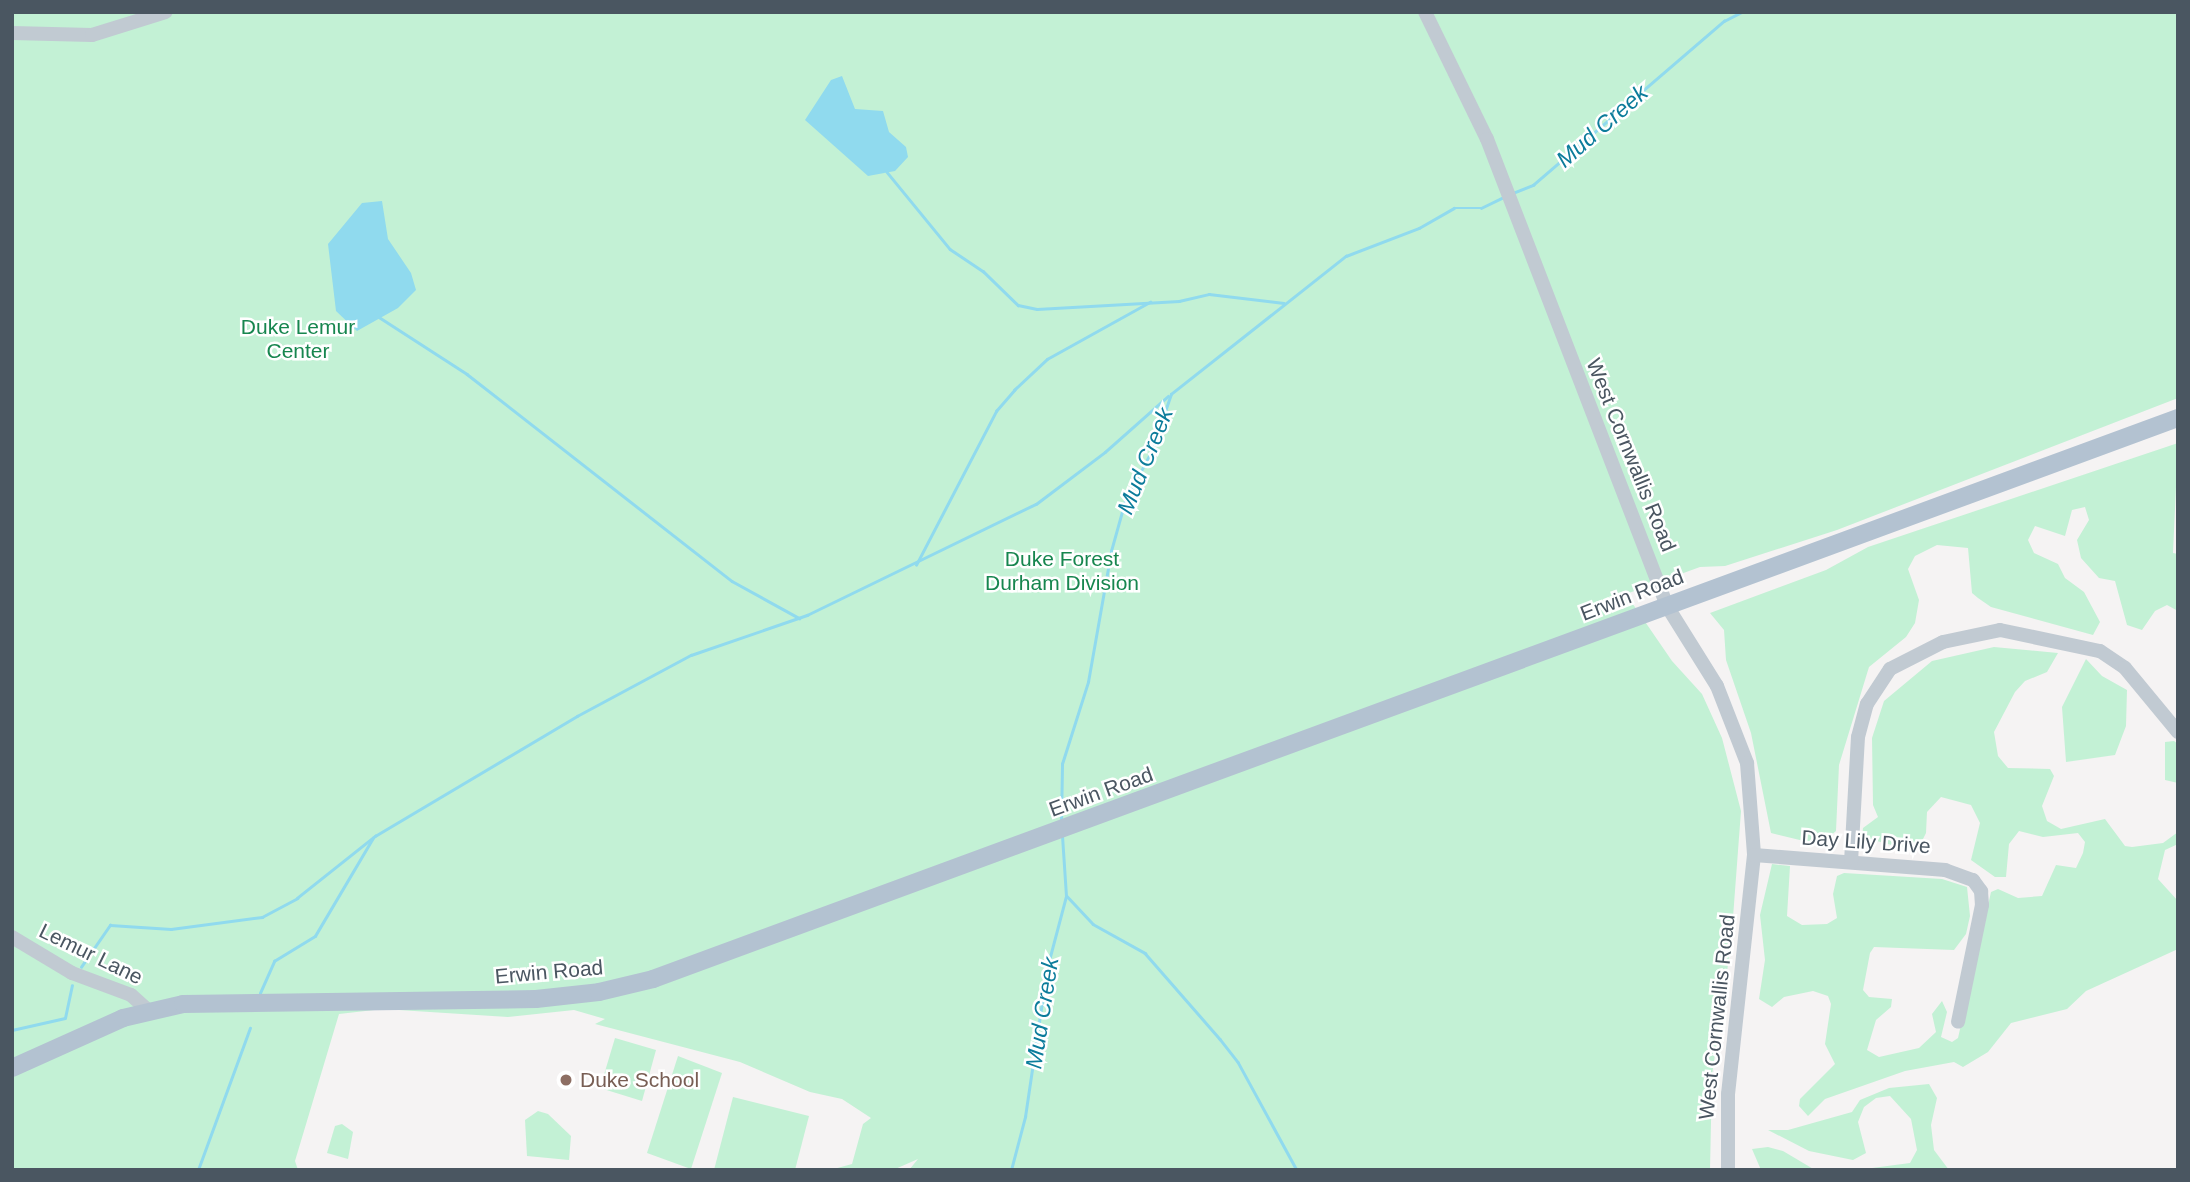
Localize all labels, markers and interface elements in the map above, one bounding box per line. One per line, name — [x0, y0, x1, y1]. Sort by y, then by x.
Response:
water label: Mud Creek — [1550, 79, 1654, 173]
park label: Duke Lemur Center — [241, 314, 355, 364]
street label: West Cornwallis Road — [1581, 355, 1681, 555]
water label: Mud Creek — [1111, 404, 1179, 518]
park label: Duke Forest Durham Division — [985, 546, 1139, 596]
street label: Erwin Road — [1577, 564, 1687, 626]
street label: Erwin Road — [1046, 762, 1156, 822]
street label: Day Lily Drive — [1801, 825, 1931, 859]
street label: West Cornwallis Road — [1694, 913, 1740, 1121]
street label: Lemur Lane — [35, 918, 147, 990]
street label: Erwin Road — [494, 955, 604, 989]
water label: Mud Creek — [1020, 955, 1064, 1071]
place label: Duke School — [580, 1067, 699, 1093]
marker: Duke School — [558, 1072, 574, 1088]

